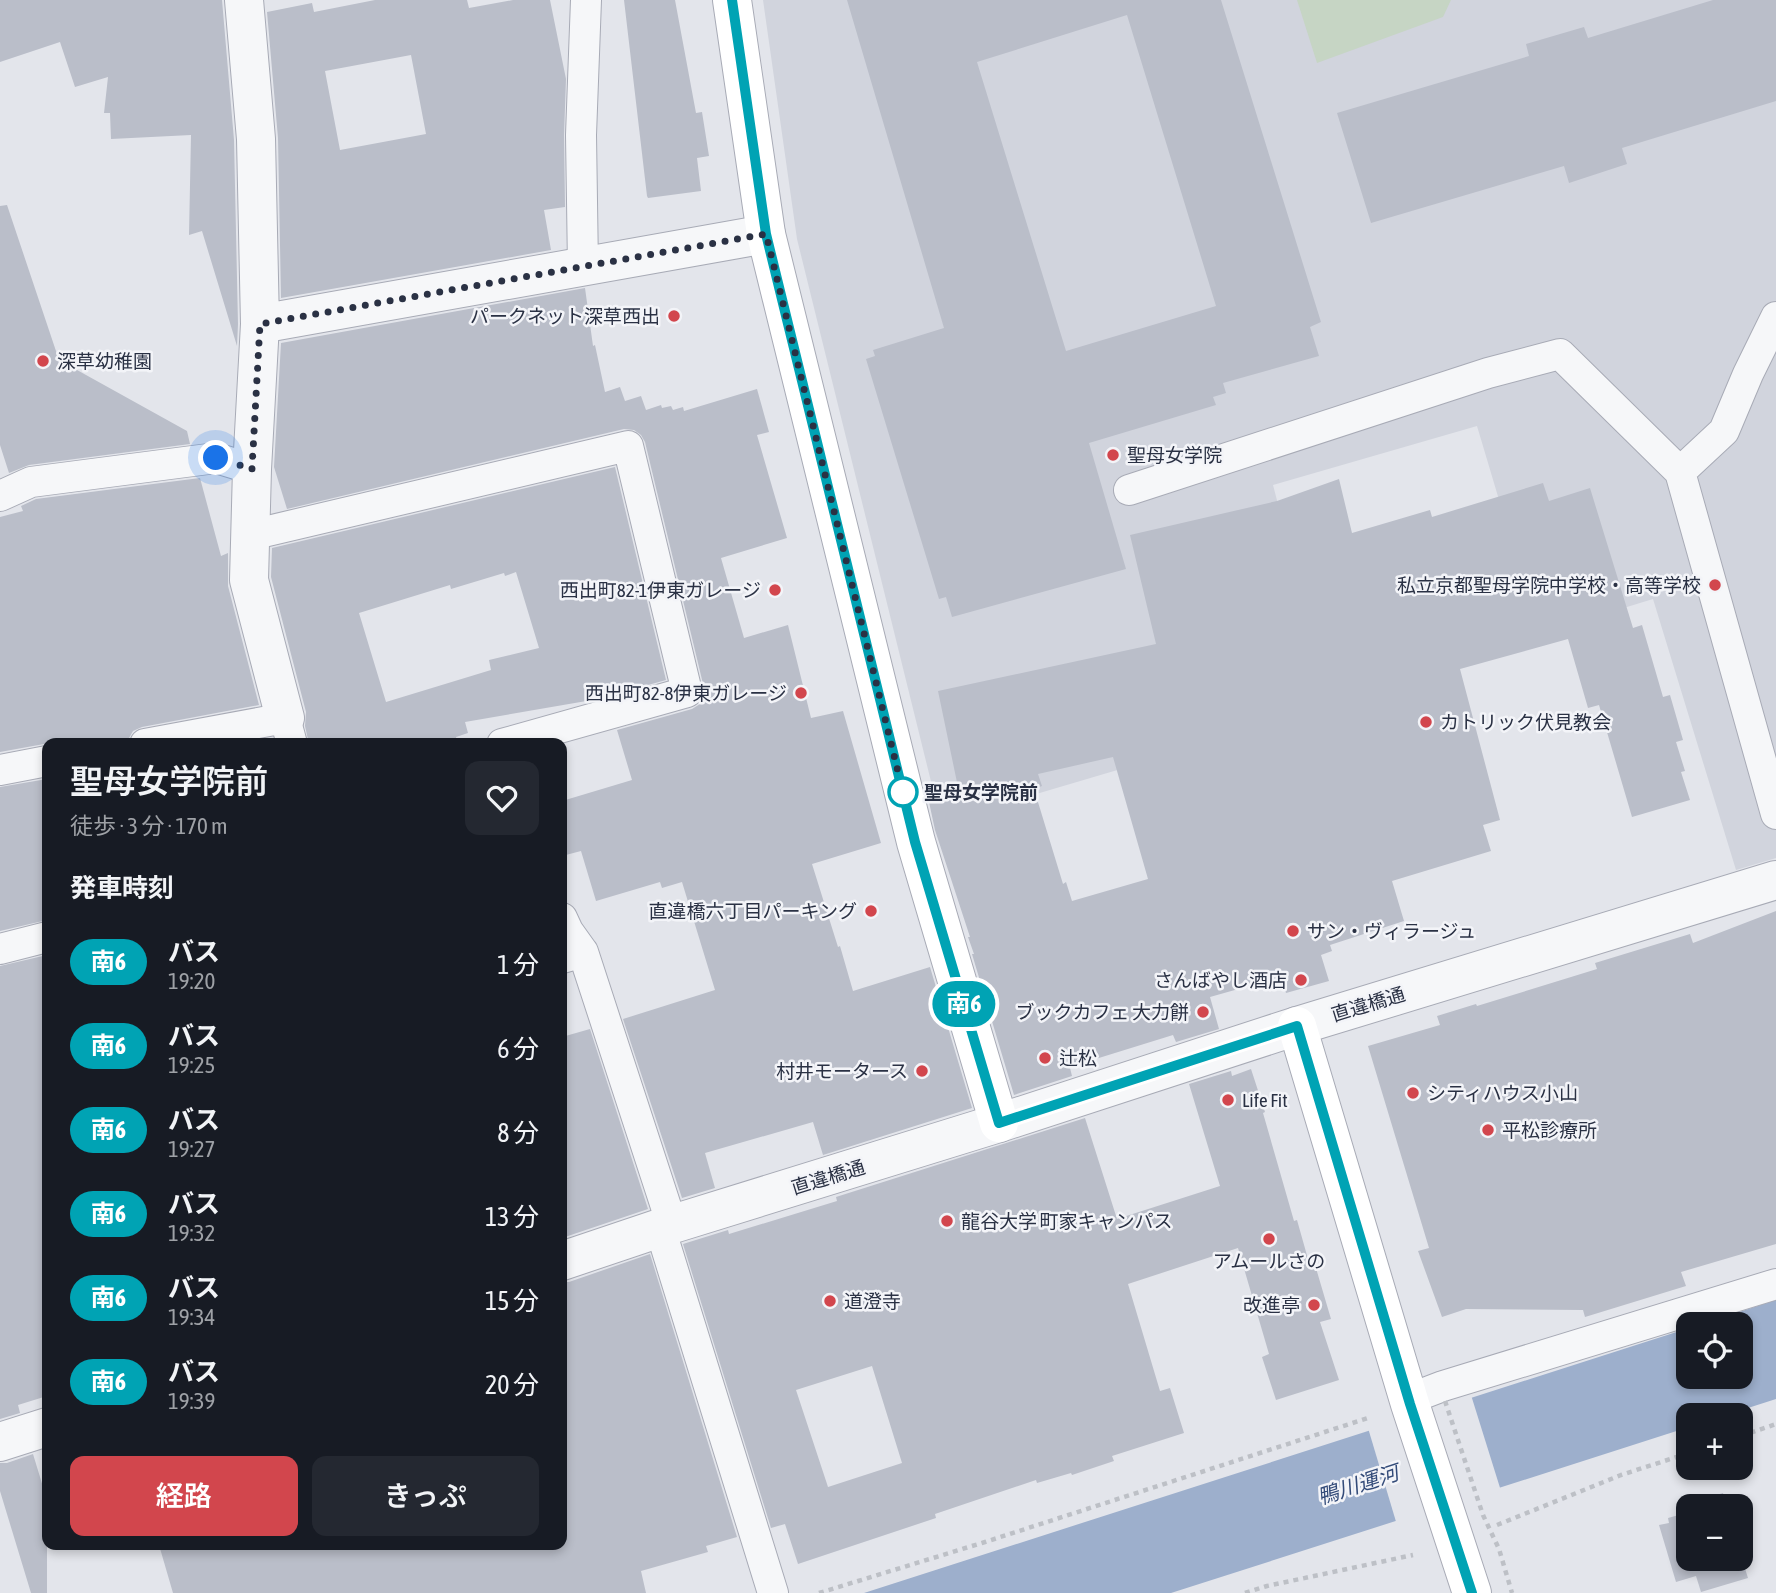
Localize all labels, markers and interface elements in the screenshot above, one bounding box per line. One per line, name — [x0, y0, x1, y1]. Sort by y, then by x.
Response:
place label: パークネット深草西出 — [470, 305, 660, 327]
marker: パークネット深草西出 — [666, 308, 682, 324]
place label: 深草幼稚園 — [57, 350, 152, 372]
marker: 深草幼稚園 — [35, 353, 51, 369]
your location — [198, 440, 233, 475]
place label: 聖母女学院 — [1127, 444, 1222, 466]
marker: 聖母女学院 — [1105, 447, 1121, 463]
place label: 私立京都聖母学院中学校・高等学校 — [1397, 574, 1701, 596]
marker: 私立京都聖母学院中学校・高等学校 — [1707, 577, 1723, 593]
place label: 西出町82-1伊東ガレージ — [560, 579, 761, 601]
marker: 西出町82-1伊東ガレージ — [767, 582, 783, 598]
place label: 西出町82-8伊東ガレージ — [585, 682, 787, 704]
marker: 西出町82-8伊東ガレージ — [793, 685, 809, 701]
place label: カトリック伏見教会 — [1440, 711, 1611, 733]
marker: カトリック伏見教会 — [1418, 714, 1434, 730]
button: heart — [465, 761, 539, 835]
text: 聖母女学院前 — [70, 762, 268, 800]
marker: 聖母女学院前 — [888, 777, 918, 807]
place label: 聖母女学院前 — [924, 781, 1038, 803]
text: 徒歩 · 3 分 · 170 m — [70, 813, 228, 839]
text: 発車時刻 — [70, 873, 174, 903]
place label: 直違橋六丁目パーキング — [649, 900, 857, 922]
marker: 直違橋六丁目パーキング — [863, 903, 879, 919]
place label: サン・ヴィラージュ — [1307, 920, 1476, 942]
marker: サン・ヴィラージュ — [1285, 923, 1301, 939]
text: バス — [168, 937, 220, 967]
text: 南6 — [91, 948, 126, 975]
text: 1 分 — [497, 950, 539, 980]
text: 19:20 — [168, 968, 215, 994]
place label: さんばやし酒店 — [1154, 969, 1287, 991]
marker: さんばやし酒店 — [1293, 972, 1309, 988]
line badge: 南6 — [932, 981, 996, 1027]
street label: 直違橋通 — [1328, 982, 1408, 1026]
text: 南6 — [946, 990, 982, 1017]
place label: ブックカフェ 大力餅 — [1015, 1001, 1189, 1023]
marker: ブックカフェ 大力餅 — [1195, 1004, 1211, 1020]
text: バス — [168, 1021, 220, 1051]
text: 南6 — [91, 1032, 126, 1059]
text: 6 分 — [497, 1034, 539, 1064]
place label: 辻松 — [1059, 1047, 1097, 1069]
marker: 辻松 — [1037, 1050, 1053, 1066]
text: 19:25 — [168, 1052, 215, 1078]
place label: 村井モータース — [776, 1060, 908, 1082]
marker: 村井モータース — [914, 1063, 930, 1079]
place label: シティハウス小山 — [1427, 1082, 1578, 1104]
marker: シティハウス小山 — [1405, 1085, 1421, 1101]
place label: Life Fit — [1242, 1089, 1288, 1111]
marker: Life Fit — [1220, 1092, 1236, 1108]
text: バス — [168, 1105, 220, 1135]
text: 南6 — [91, 1116, 126, 1143]
text: 8 分 — [497, 1118, 539, 1148]
place label: 平松診療所 — [1502, 1119, 1597, 1141]
marker: 平松診療所 — [1480, 1122, 1496, 1138]
text: 19:27 — [168, 1136, 215, 1162]
street label: 直違橋通 — [788, 1155, 868, 1199]
text: バス — [168, 1189, 220, 1219]
text: 南6 — [91, 1200, 126, 1227]
text: 13 分 — [485, 1202, 539, 1232]
place label: 龍谷大学 町家キャンパス — [961, 1210, 1173, 1232]
marker: 龍谷大学 町家キャンパス — [939, 1213, 955, 1229]
text: 19:32 — [168, 1220, 215, 1246]
marker: アムールさの — [1261, 1231, 1277, 1247]
place label: アムールさの — [1213, 1250, 1325, 1272]
text: バス — [168, 1273, 220, 1303]
text: 南6 — [91, 1284, 126, 1311]
text: 15 分 — [485, 1286, 539, 1316]
place label: 道澄寺 — [844, 1290, 901, 1312]
marker: 道澄寺 — [822, 1293, 838, 1309]
place label: 改進亭 — [1243, 1294, 1300, 1316]
marker: 改進亭 — [1306, 1297, 1322, 1313]
text: 19:34 — [168, 1304, 215, 1330]
map controls — [1676, 1312, 1753, 1571]
button: locate — [1676, 1312, 1753, 1389]
text: バス — [168, 1357, 220, 1387]
text: 南6 — [91, 1368, 126, 1395]
text: 20 分 — [485, 1370, 539, 1400]
text: 19:39 — [168, 1388, 215, 1414]
button: + — [1676, 1403, 1753, 1480]
button: 経路 — [70, 1456, 298, 1536]
button: きっぷ — [312, 1456, 539, 1536]
water label: 鴨川運河 — [1314, 1458, 1405, 1508]
button: − — [1676, 1494, 1753, 1571]

